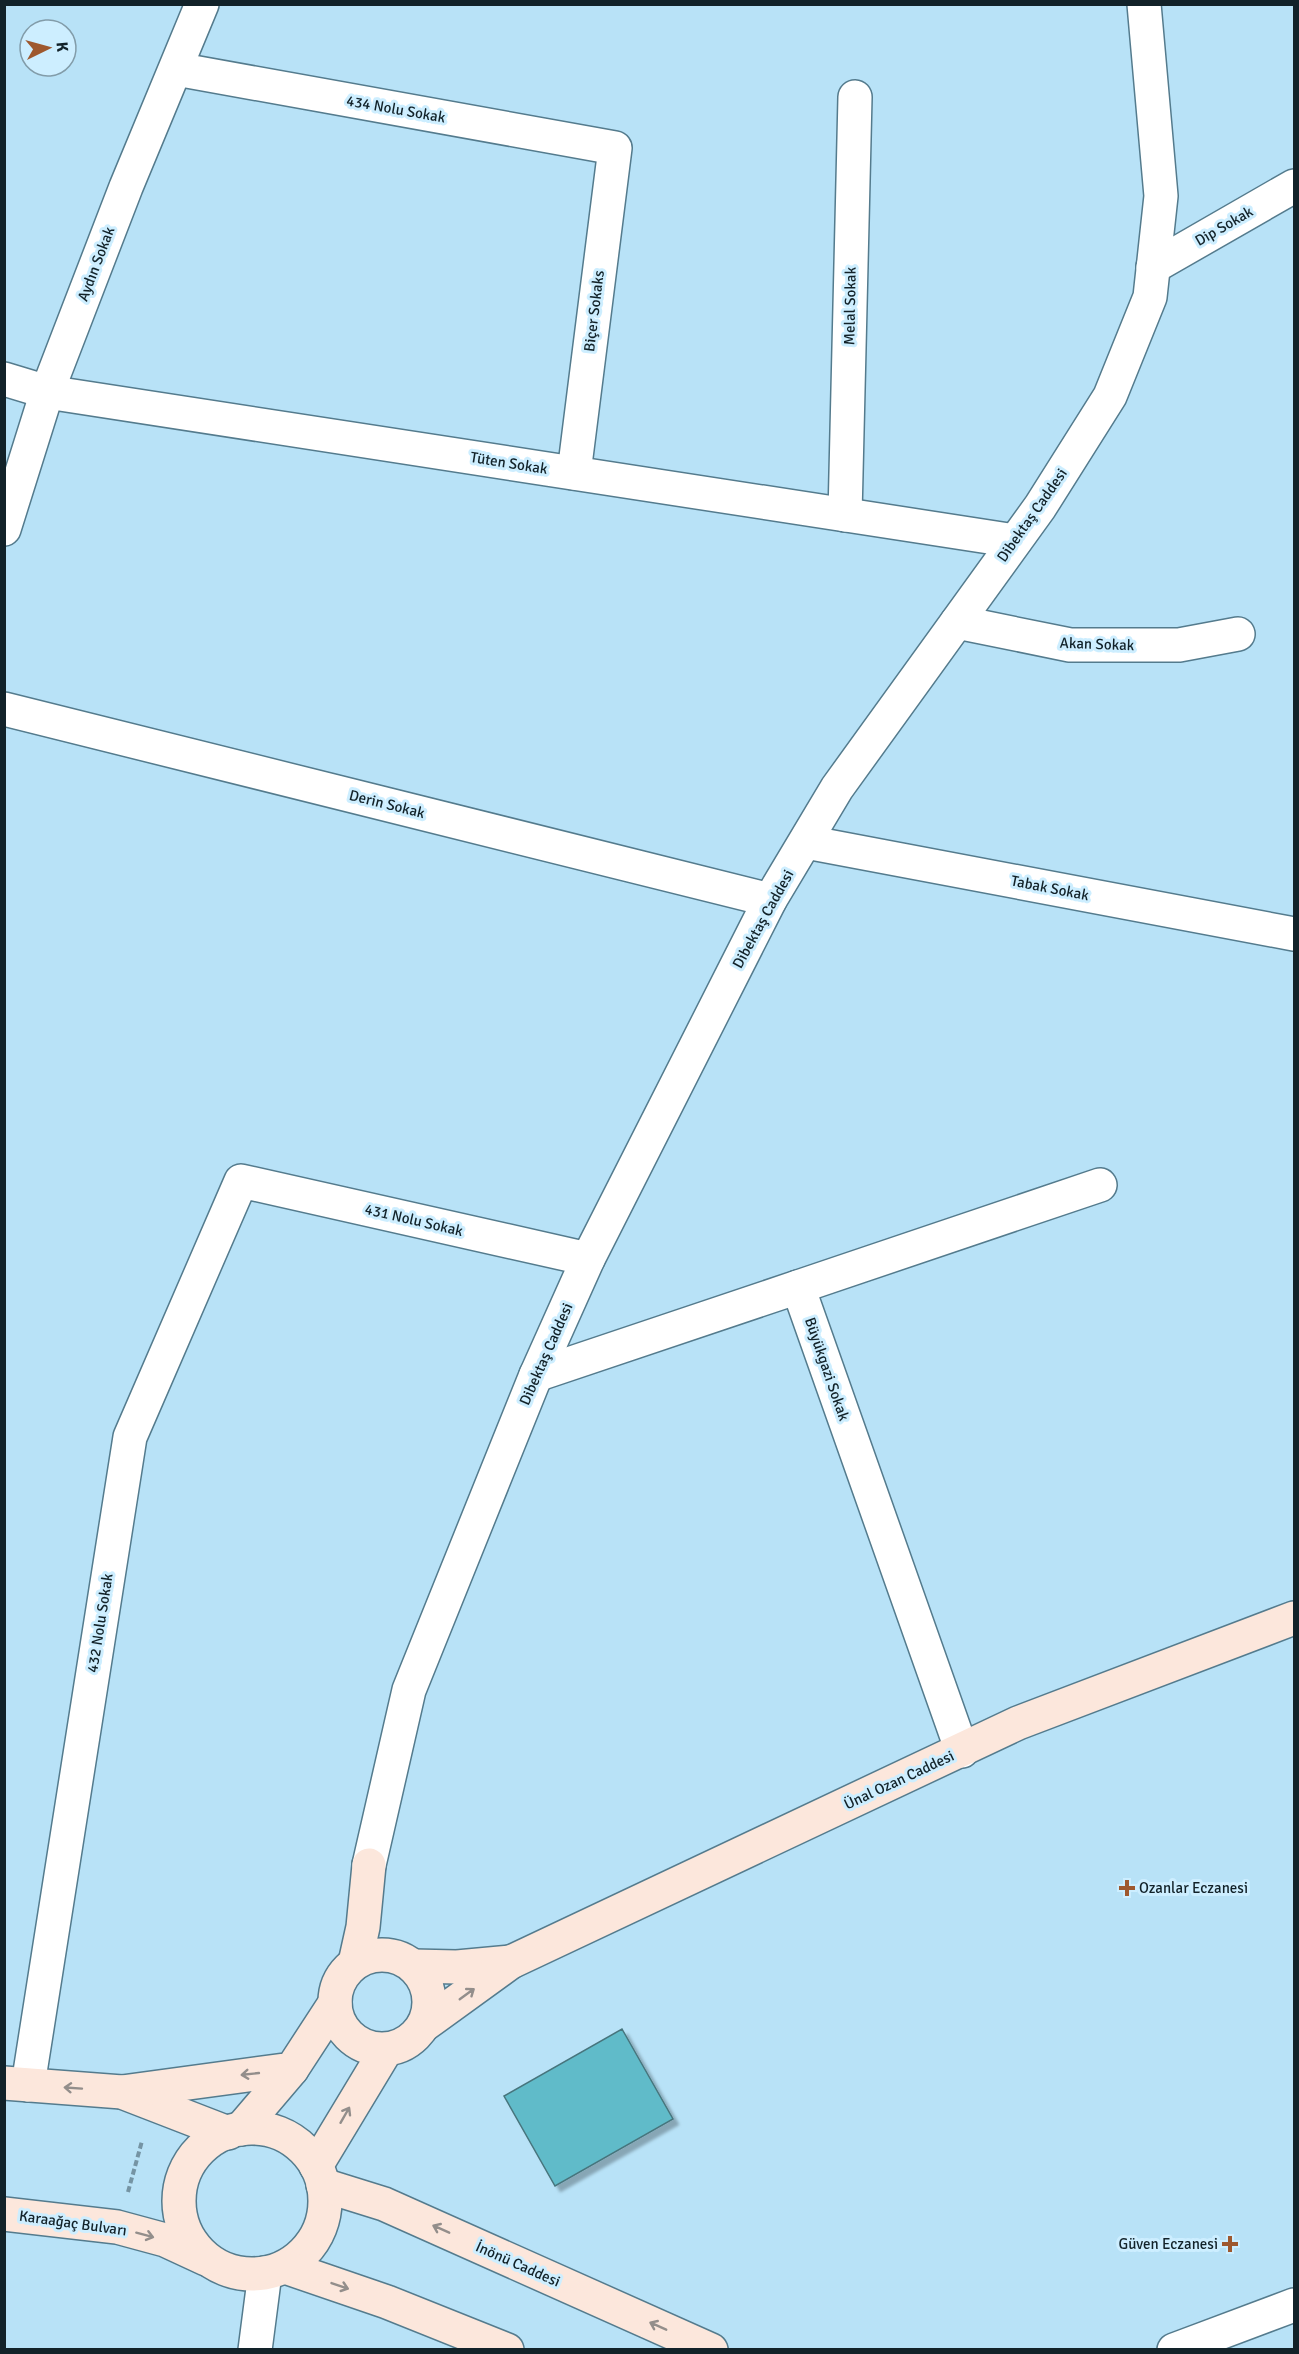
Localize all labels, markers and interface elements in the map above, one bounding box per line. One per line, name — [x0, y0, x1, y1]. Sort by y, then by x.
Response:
north arrow — [18, 18, 78, 78]
text: K — [52, 41, 72, 53]
street label: 434 Nolu Sokak — [345, 91, 447, 127]
street label: Dip Sokak — [1192, 202, 1257, 250]
street label: Aydın Sokak — [74, 224, 119, 304]
street label: Melal Sokak — [840, 266, 860, 345]
street label: Biçer Sokaks — [580, 269, 608, 353]
street label: Tüten Sokak — [469, 448, 549, 478]
street label: Dibektaş Caddesi — [993, 465, 1071, 565]
street label: Akan Sokak — [1059, 634, 1135, 654]
street label: Derin Sokak — [347, 786, 427, 822]
street label: Dibektaş Caddesi — [728, 867, 798, 971]
street label: Tabak Sokak — [1010, 872, 1091, 904]
street label: 431 Nolu Sokak — [363, 1200, 465, 1240]
street label: Dibektaş Caddesi — [515, 1300, 577, 1408]
street label: Büyükgazi Sokak — [801, 1315, 853, 1424]
street label: 432 Nolu Sokak — [83, 1572, 117, 1674]
street label: Ünal Ozan Caddesi — [841, 1747, 957, 1813]
place label: Ozanlar Eczanesi — [1139, 1879, 1248, 1897]
marker: Ozanlar Eczanesi — [1120, 1881, 1134, 1895]
one-way arrow — [459, 1988, 475, 2000]
one-way arrow — [240, 2069, 260, 2080]
one-way arrow — [63, 2083, 83, 2094]
one-way arrow — [339, 2107, 351, 2124]
street label: Karaağaç Bulvarı — [18, 2207, 128, 2239]
one-way arrow — [433, 2223, 451, 2235]
one-way arrow — [135, 2229, 154, 2241]
place label: Güven Eczanesi — [1119, 2235, 1218, 2253]
street label: İnönü Caddesi — [473, 2237, 563, 2291]
marker: Güven Eczanesi — [1223, 2237, 1237, 2251]
one-way arrow — [330, 2281, 349, 2292]
one-way arrow — [649, 2319, 667, 2331]

